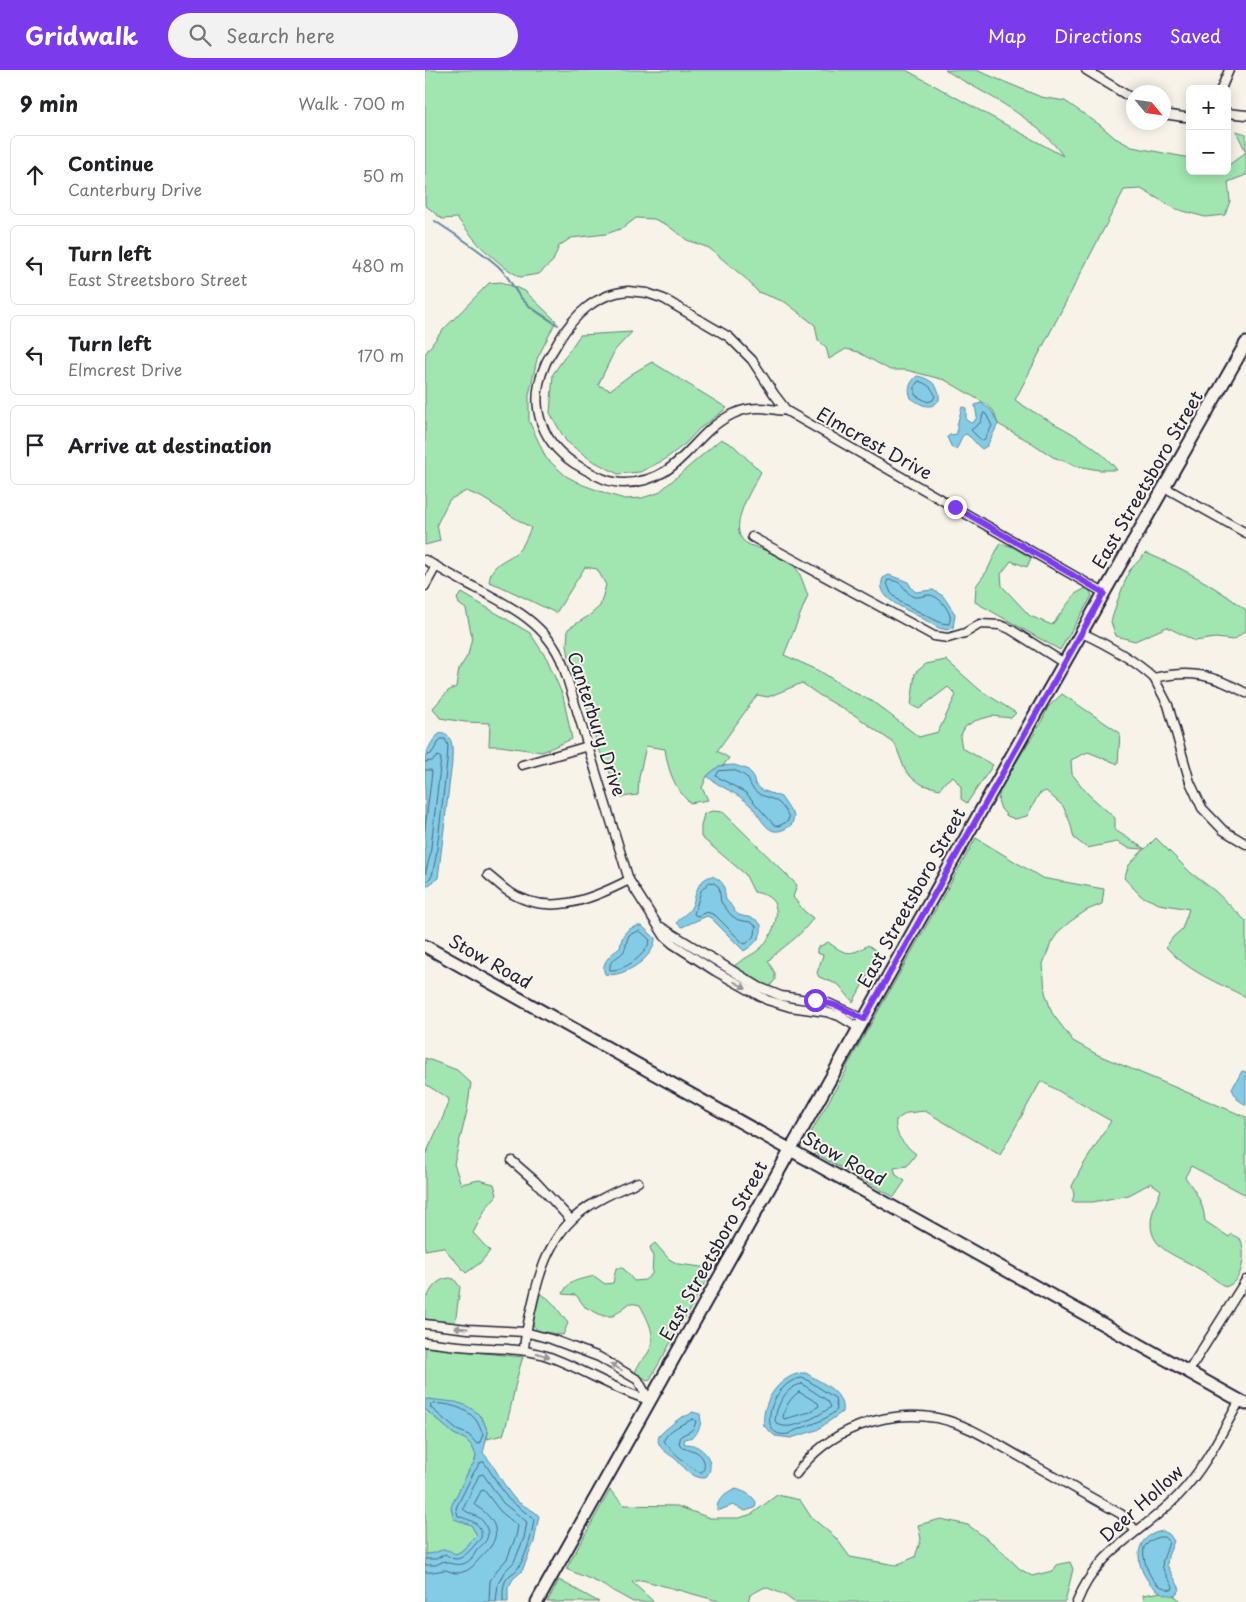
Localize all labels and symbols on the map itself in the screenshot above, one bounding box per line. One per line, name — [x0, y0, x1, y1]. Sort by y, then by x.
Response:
north arrow — [1126, 85, 1171, 130]
street label: East Streetsboro Street — [1085, 385, 1209, 573]
street label: Elmcrest Drive — [812, 400, 937, 486]
route end — [944, 496, 967, 519]
street label: Canterbury Drive — [561, 648, 634, 799]
street label: East Streetsboro Street — [850, 802, 971, 992]
street label: Stow Road — [444, 927, 537, 995]
one-way arrow — [733, 981, 747, 989]
route start — [804, 989, 827, 1012]
street label: Stow Road — [798, 1124, 891, 1192]
street label: East Streetsboro Street — [652, 1155, 773, 1345]
one-way arrow — [452, 1324, 468, 1332]
one-way arrow — [535, 1352, 550, 1360]
one-way arrow — [610, 1362, 623, 1371]
street label: Deer Hollow — [1093, 1458, 1189, 1548]

